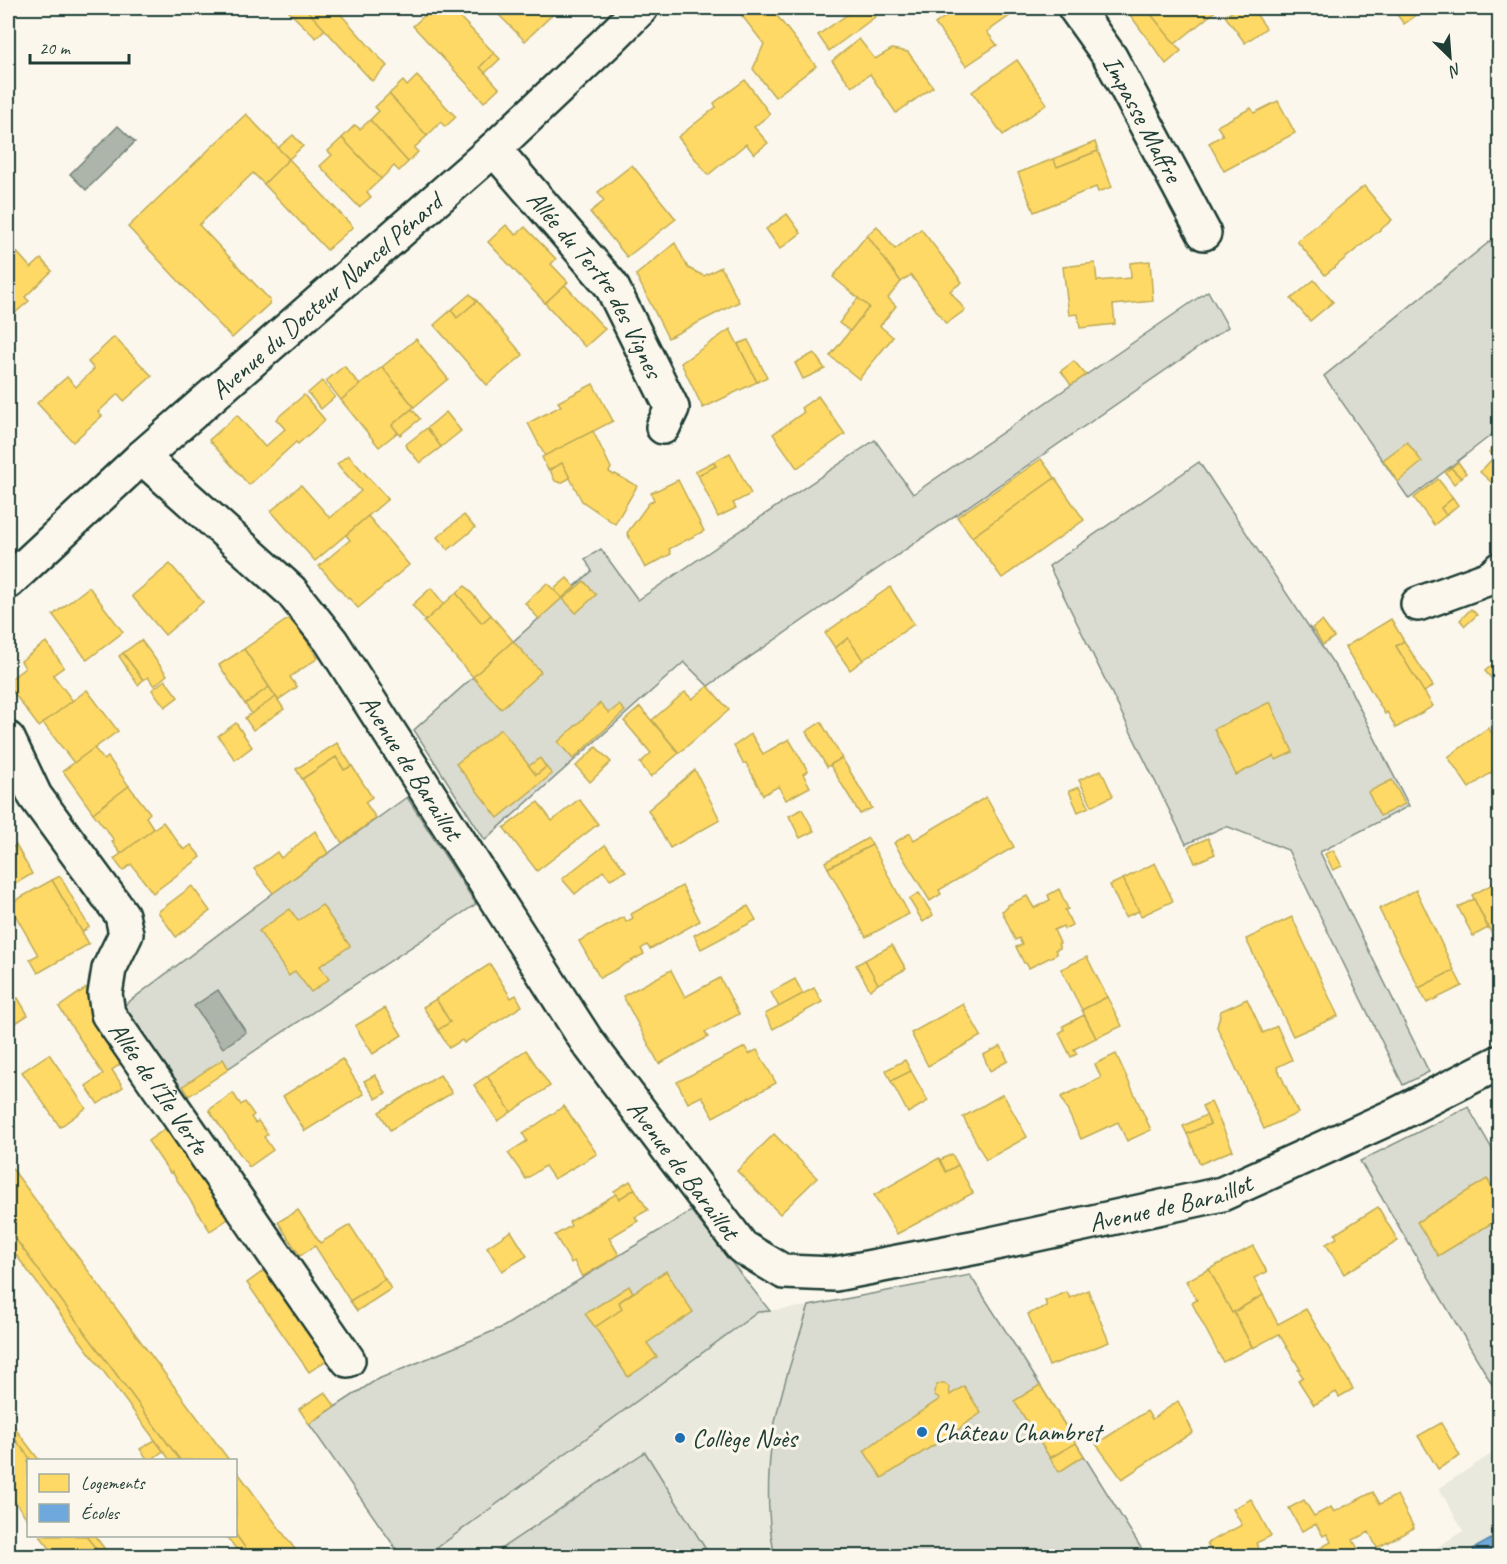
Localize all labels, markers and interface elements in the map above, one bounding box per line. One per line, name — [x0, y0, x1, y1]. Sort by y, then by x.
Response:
scale bar — [30, 27, 129, 65]
north arrow — [1420, 27, 1480, 87]
text: 20 m — [39, 37, 72, 59]
street label: Impasse Maffre — [1095, 50, 1191, 190]
text: N — [1444, 59, 1465, 82]
street label: Avenue du Docteur Nancel Pénard — [204, 183, 452, 406]
street label: Allée du Tertre des Vignes — [520, 183, 671, 385]
street label: Avenue de Baraillot — [352, 688, 471, 848]
street label: Allée de l'Île Verte — [101, 1015, 217, 1162]
street label: Avenue de Baraillot — [620, 1093, 748, 1248]
street label: Avenue de Baraillot — [1086, 1166, 1259, 1239]
place label: Château Chambret — [934, 1416, 1104, 1449]
place label: Collège Noès — [692, 1422, 799, 1455]
marker: Château Chambret — [915, 1425, 929, 1439]
marker: Collège Noès — [673, 1431, 687, 1445]
legend — [27, 1459, 237, 1537]
text: Logements — [81, 1472, 146, 1494]
text: Écoles — [81, 1502, 120, 1524]

